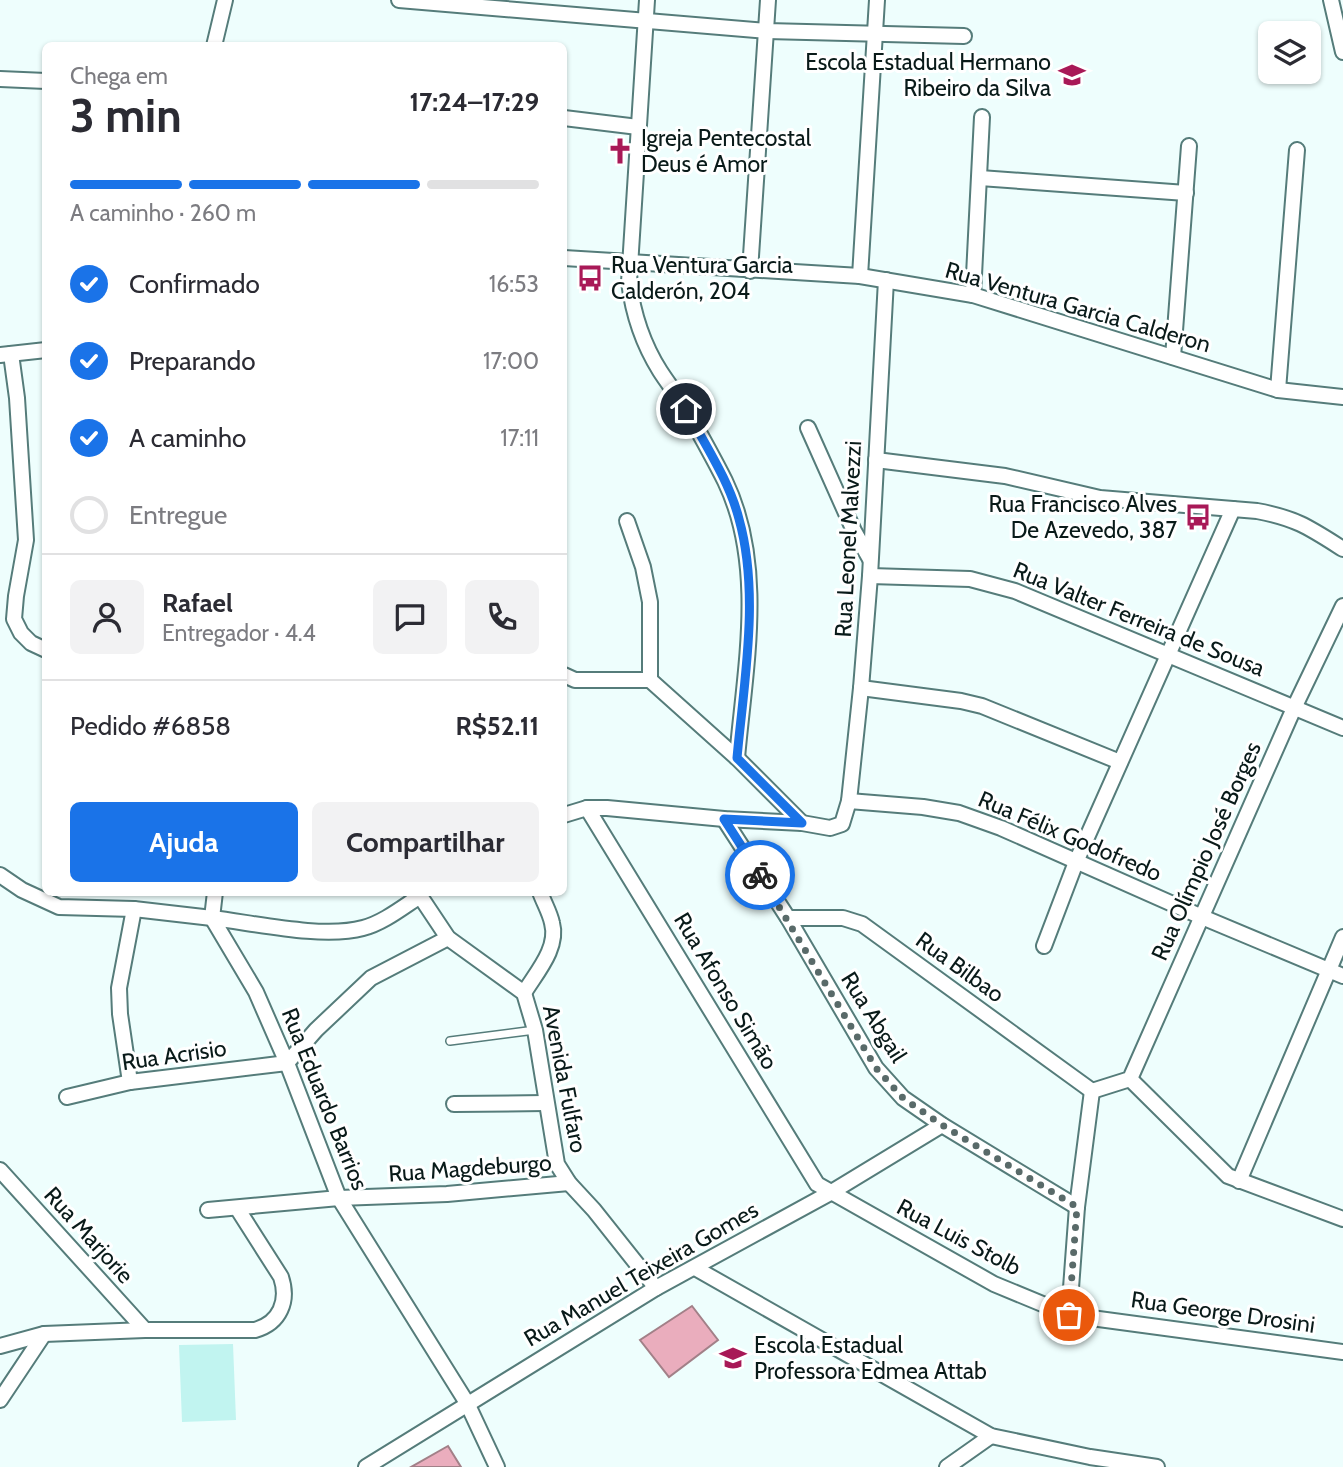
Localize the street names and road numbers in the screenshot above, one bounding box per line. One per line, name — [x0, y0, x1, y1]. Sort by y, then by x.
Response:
street label: Rua Ventura Garcia Calderon — [942, 256, 1214, 358]
street label: Rua Leonel Malvezzi — [829, 440, 867, 638]
street label: Rua Valter Ferreira de Sousa — [1009, 556, 1269, 682]
street label: Rua Olímpio José Borges — [1145, 737, 1267, 965]
street label: Rua Félix Godofredo — [974, 785, 1166, 887]
street label: Rua Afonso Simão — [668, 908, 784, 1074]
street label: Rua Bilbao — [910, 926, 1010, 1008]
street label: Rua Abgail — [835, 967, 913, 1068]
street label: Avenida Fulfaro — [537, 1003, 593, 1155]
street label: Rua Eduardo Barrios — [276, 1004, 374, 1194]
street label: Rua Acrisio — [120, 1034, 228, 1076]
street label: Rua Magdeburgo — [387, 1148, 553, 1188]
street label: Rua Marjorie — [38, 1181, 140, 1289]
street label: Rua Luis Stolb — [892, 1193, 1026, 1281]
street label: Rua Manuel Teixeira Gomes — [519, 1195, 763, 1353]
street label: Rua George Drosini — [1129, 1285, 1317, 1339]

